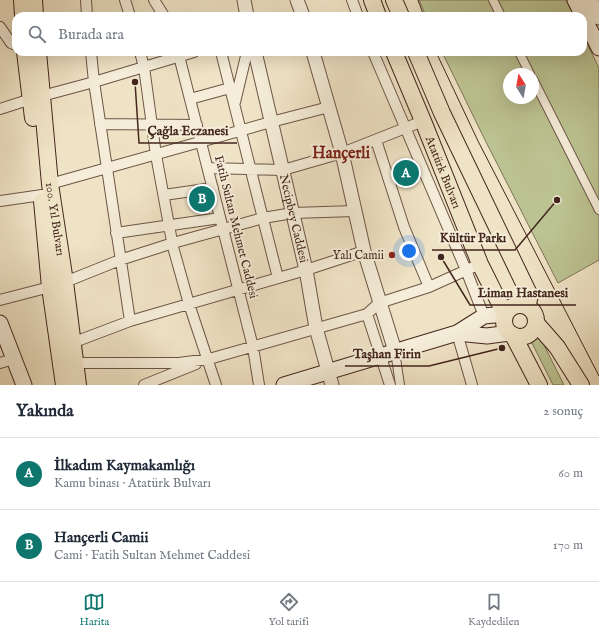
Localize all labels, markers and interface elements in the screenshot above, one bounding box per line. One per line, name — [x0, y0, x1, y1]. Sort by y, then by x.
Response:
search box — [12, 12, 587, 56]
icon: search — [26, 23, 48, 45]
text: Burada ara — [58, 25, 124, 44]
north arrow — [503, 68, 539, 104]
callout: Çağla Eczanesi — [139, 118, 237, 143]
text: Çağla Eczanesi — [147, 123, 229, 140]
street label: Atatürk Bulvarı — [422, 133, 465, 211]
district label: Hançerli — [312, 144, 371, 164]
street label: Fatih Sultan Mehmet Caddesi — [211, 154, 261, 300]
pin: A — [393, 158, 419, 188]
street label: Necipbey Caddesi — [276, 173, 312, 264]
street label: 100. Yıl Bulvarı — [42, 181, 68, 257]
pin: B — [189, 184, 215, 214]
callout: Kültür Parkı — [432, 225, 515, 250]
text: Kültür Parkı — [440, 230, 507, 247]
your location — [399, 241, 419, 261]
place label: Yalı Camii — [332, 248, 384, 263]
marker: Yalı Camii — [387, 250, 397, 260]
callout: Liman Hastanesi — [470, 280, 576, 305]
text: Liman Hastanesi — [477, 285, 569, 302]
callout: Taşhan Firin — [345, 341, 429, 366]
text: Taşhan Firin — [352, 346, 421, 363]
text: Yakında — [16, 401, 74, 422]
text: 2 sonuç — [543, 403, 583, 420]
text: İlkadım Kaymakamlığı — [54, 456, 195, 475]
text: A — [25, 465, 33, 482]
text: 60 m — [558, 465, 583, 482]
text: Kamu binası · Atatürk Bulvarı — [54, 475, 211, 492]
text: Hançerli Camii — [54, 528, 148, 547]
text: B — [25, 537, 33, 554]
text: 170 m — [553, 537, 583, 554]
text: Cami · Fatih Sultan Mehmet Caddesi — [54, 547, 250, 564]
tab: Harita — [80, 591, 109, 629]
tab: Yol tarifi — [268, 591, 309, 629]
tab: Kaydedilen — [468, 591, 519, 629]

